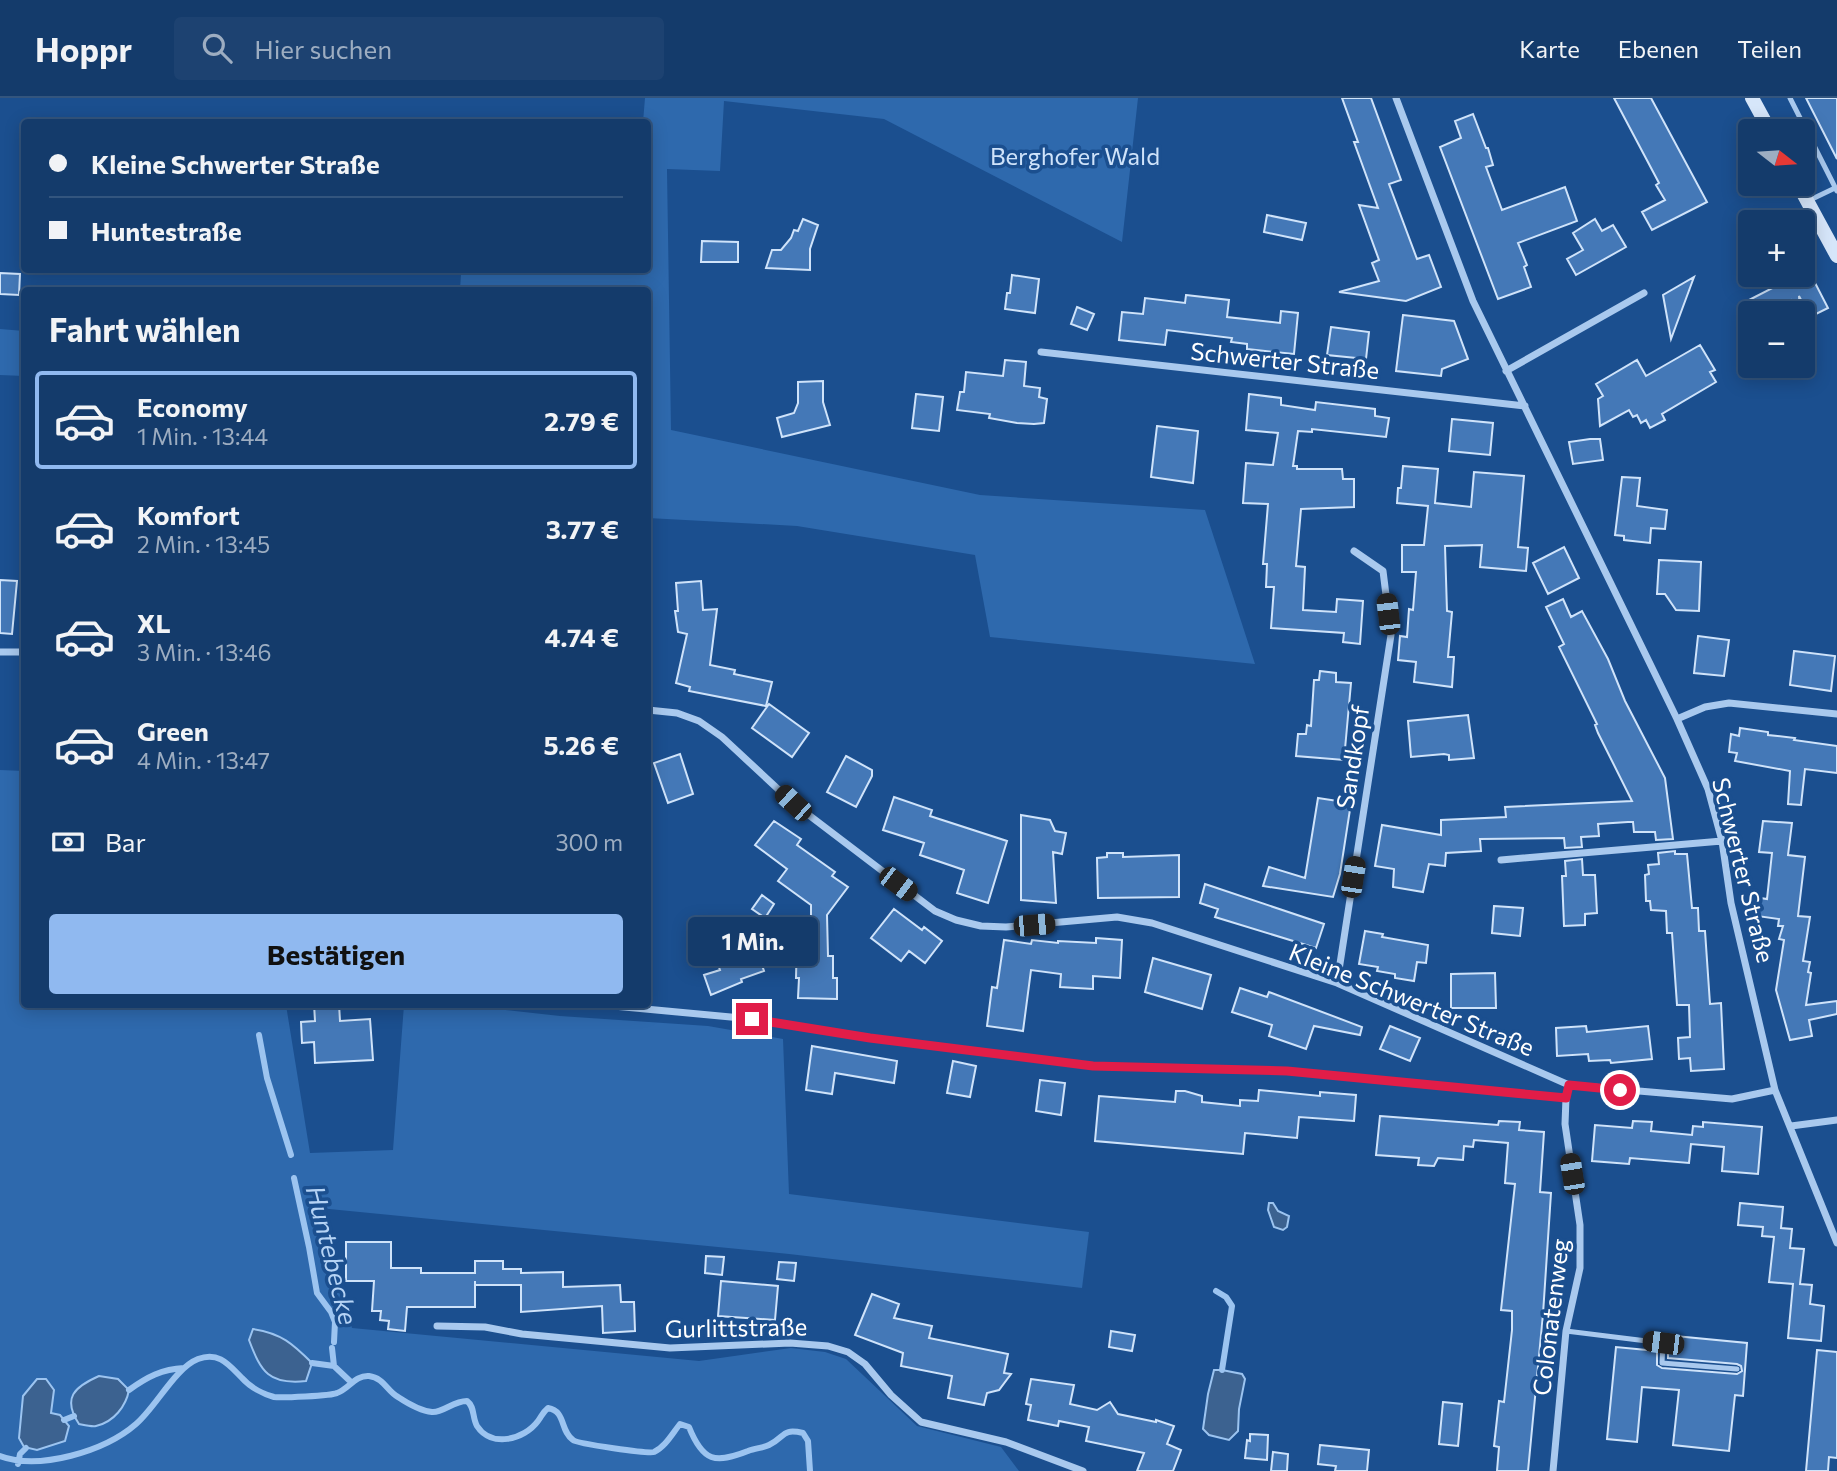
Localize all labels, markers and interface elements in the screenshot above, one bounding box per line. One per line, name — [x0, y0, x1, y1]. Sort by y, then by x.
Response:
search box — [174, 17, 664, 80]
text: Hoppr — [35, 28, 132, 69]
icon: search — [198, 29, 236, 67]
text: Hier suchen — [254, 33, 392, 64]
text: Karte — [1519, 34, 1580, 63]
text: Ebenen — [1618, 34, 1699, 63]
text: Teilen — [1737, 34, 1802, 63]
north arrow — [1738, 119, 1815, 196]
map controls — [1738, 119, 1815, 378]
park label: Berghofer Wald — [990, 141, 1160, 170]
text: Kleine Schwerter Straße — [91, 148, 380, 179]
button: + — [1738, 210, 1815, 287]
text: Huntestraße — [91, 215, 242, 246]
button: − — [1738, 301, 1815, 378]
text: Fahrt wählen — [49, 309, 241, 349]
street label: Schwerter Straße — [1189, 336, 1381, 384]
icon: car — [53, 389, 116, 452]
text: Economy — [137, 391, 248, 422]
text: 2.79 € — [544, 405, 619, 436]
text: 1 Min. · 13:44 — [137, 422, 268, 450]
icon: car — [53, 497, 116, 560]
text: Komfort — [137, 499, 240, 530]
text: 3.77 € — [546, 513, 619, 544]
text: 2 Min. · 13:45 — [137, 530, 270, 558]
car — [1376, 592, 1401, 636]
icon: car — [53, 605, 116, 668]
text: XL — [137, 607, 171, 638]
text: 4.74 € — [545, 621, 619, 652]
text: 3 Min. · 13:46 — [137, 638, 271, 666]
street label: Sandkopf — [1330, 703, 1375, 811]
icon: car — [53, 713, 116, 776]
text: Green — [137, 715, 209, 746]
text: 5.26 € — [543, 729, 619, 760]
text: 4 Min. · 13:47 — [137, 746, 270, 774]
street label: Schwerter Straße — [1707, 774, 1781, 966]
car — [771, 781, 816, 825]
icon: cash — [49, 823, 87, 861]
text: Bar — [105, 826, 146, 857]
text: 300 m — [555, 828, 623, 856]
car — [1340, 855, 1367, 899]
car — [875, 863, 922, 905]
car — [1013, 913, 1056, 937]
button: Bestätigen — [49, 914, 623, 994]
callout: 1 Min. — [687, 918, 817, 967]
text: 1 Min. — [722, 927, 784, 955]
street label: Kleine Schwerter Straße — [1285, 937, 1539, 1061]
route end — [736, 1003, 768, 1035]
route start — [1604, 1074, 1636, 1106]
car — [1559, 1152, 1586, 1196]
water label: Huntebecke — [301, 1182, 365, 1328]
street label: Colonatenweg — [1526, 1237, 1574, 1397]
street label: Gurlittstraße — [665, 1311, 807, 1343]
car — [1641, 1330, 1686, 1356]

